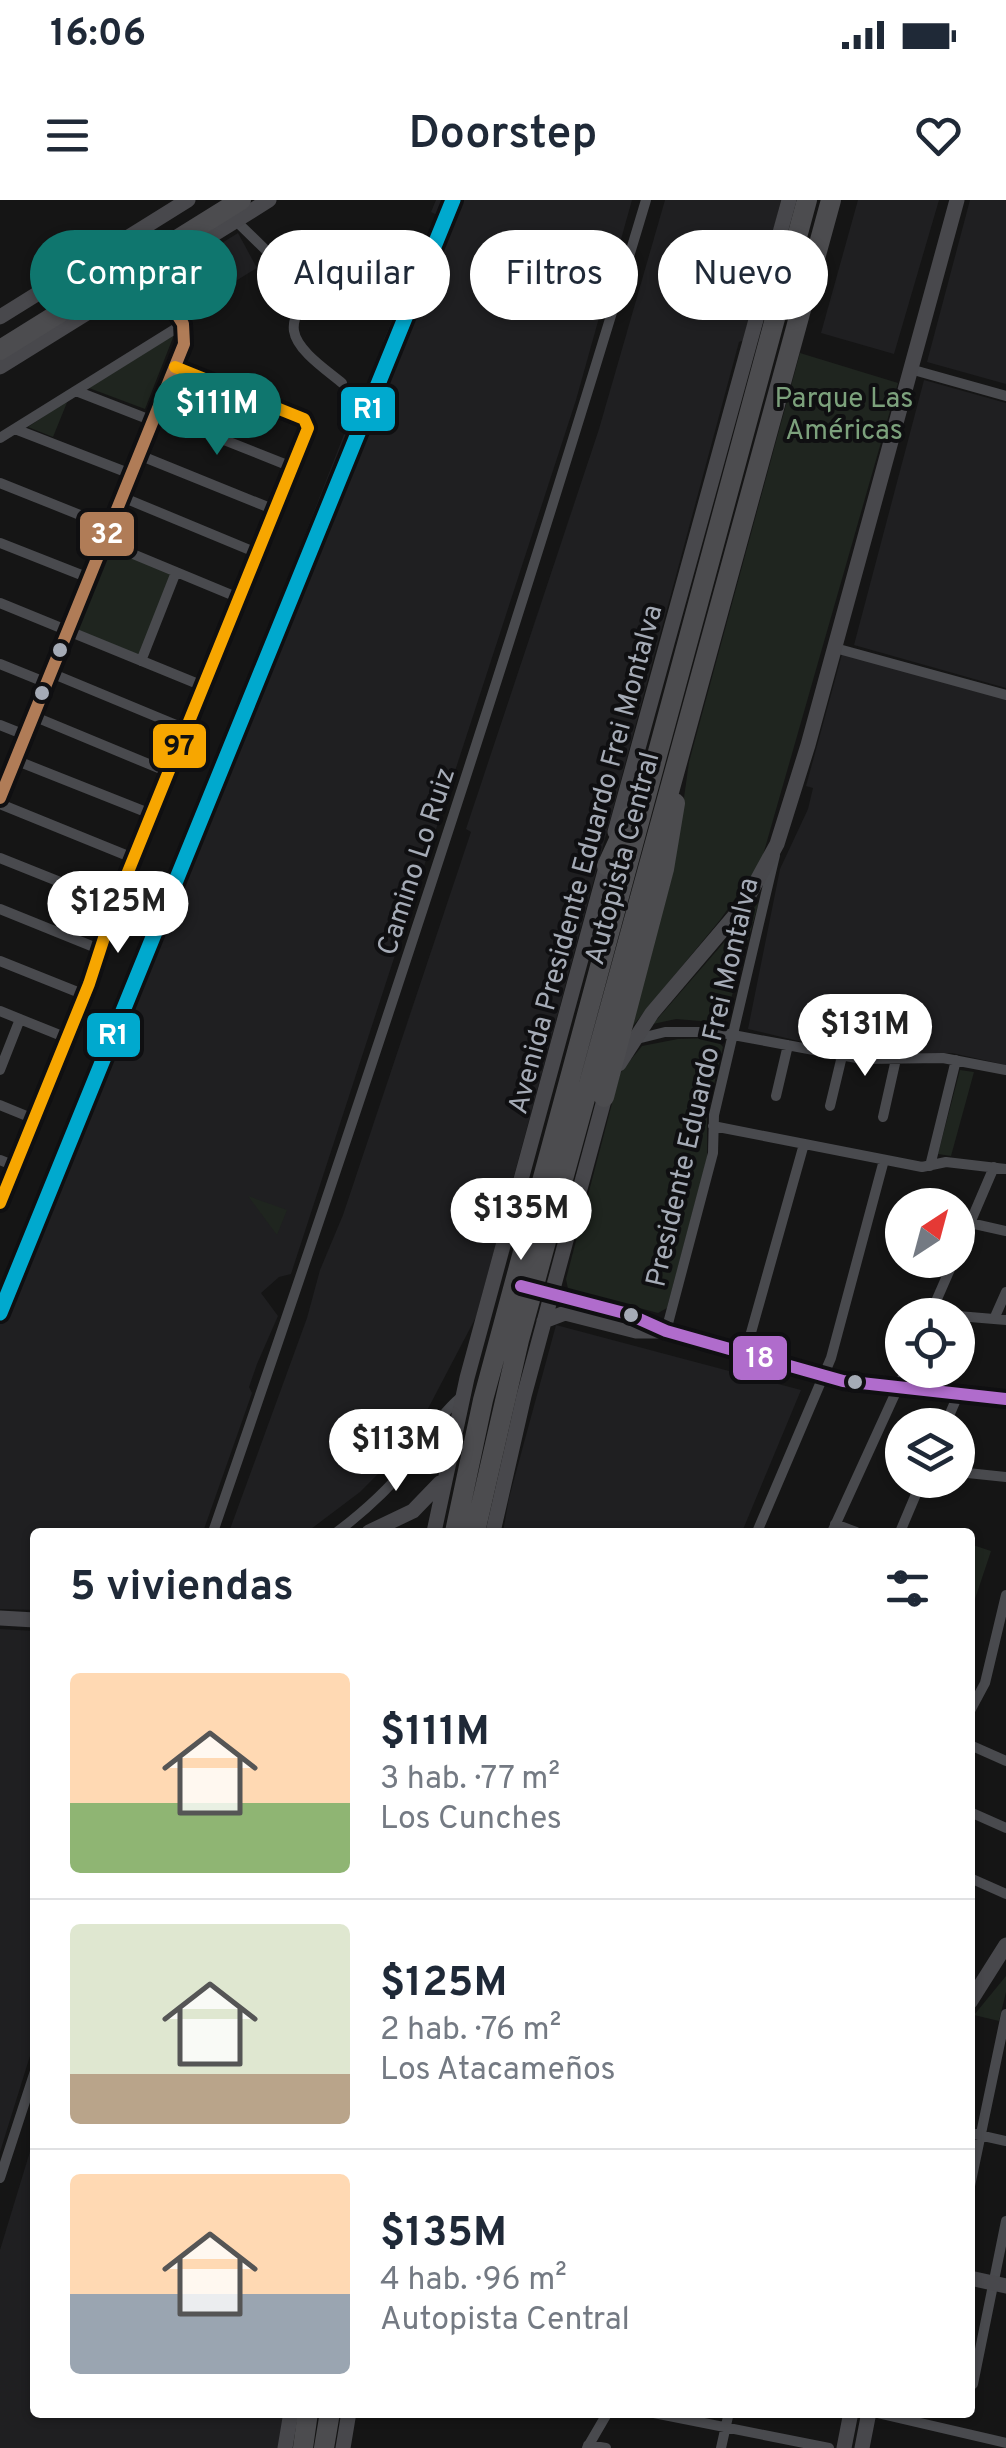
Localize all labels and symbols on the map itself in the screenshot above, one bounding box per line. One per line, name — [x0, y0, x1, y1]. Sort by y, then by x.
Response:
pin: $111M — [147, 373, 287, 458]
park label: Parque Las Américas — [775, 382, 913, 450]
line badge: R1 — [339, 385, 397, 433]
text: R1 — [353, 393, 383, 429]
line badge: 32 — [78, 510, 136, 558]
text: 32 — [90, 518, 124, 554]
street label: Avenida Presidente Eduardo Frei Montalva — [501, 601, 672, 1118]
unlabelled marker — [50, 640, 70, 660]
unlabelled marker — [32, 683, 52, 703]
line badge: 97 — [151, 722, 208, 770]
text: 97 — [163, 730, 195, 766]
street label: Autopista Central — [578, 749, 670, 969]
street label: Camino Lo Ruiz — [371, 763, 465, 960]
pin: $125M — [48, 871, 188, 956]
street label: Presidente Eduardo Frei Montalva — [639, 875, 769, 1291]
pin: $131M — [795, 994, 935, 1079]
line badge: R1 — [85, 1011, 142, 1059]
text: R1 — [98, 1019, 128, 1055]
pin: $135M — [451, 1178, 591, 1263]
north arrow — [885, 1188, 975, 1278]
unlabelled marker — [621, 1305, 641, 1325]
line badge: 18 — [731, 1334, 789, 1382]
text: 18 — [746, 1342, 774, 1378]
unlabelled marker — [845, 1372, 865, 1392]
pin: $113M — [326, 1409, 466, 1494]

